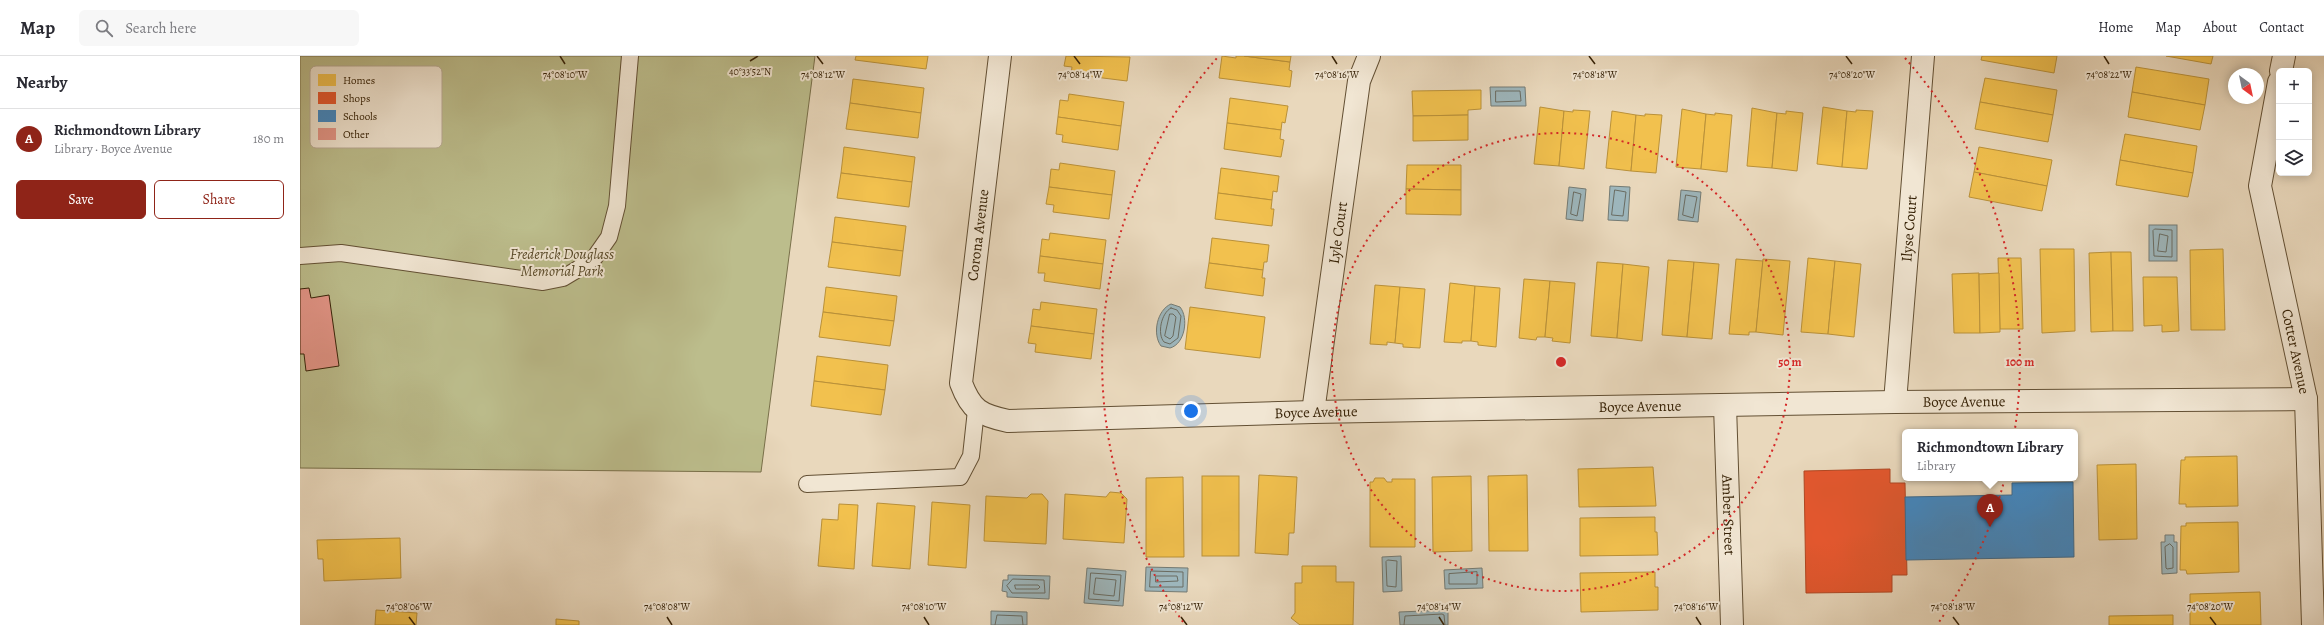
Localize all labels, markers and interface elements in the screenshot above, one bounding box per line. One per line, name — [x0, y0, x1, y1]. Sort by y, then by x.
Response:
search box — [79, 10, 359, 46]
text: Map — [20, 15, 55, 41]
icon: search — [93, 17, 115, 39]
text: Search here — [125, 18, 197, 38]
text: Home — [2098, 18, 2133, 37]
text: Map — [2155, 18, 2181, 37]
text: About — [2203, 18, 2237, 37]
text: Contact — [2259, 18, 2304, 37]
text: 40°33'52"N — [729, 65, 771, 78]
legend — [310, 66, 442, 148]
text: 74°08'10"W — [543, 68, 588, 81]
text: 74°08'12"W — [801, 68, 846, 81]
text: 74°08'14"W — [1058, 68, 1103, 81]
text: 74°08'16"W — [1315, 68, 1360, 81]
text: 74°08'18"W — [1573, 68, 1618, 81]
text: 74°08'20"W — [1829, 68, 1876, 81]
text: 74°08'22"W — [2086, 68, 2132, 81]
north arrow — [2228, 68, 2264, 104]
map controls — [2276, 68, 2312, 176]
button: + — [2276, 68, 2312, 104]
text: Nearby — [16, 71, 67, 94]
text: Homes — [343, 73, 375, 88]
text: Shops — [343, 91, 370, 106]
button: − — [2276, 104, 2312, 140]
text: Schools — [343, 109, 377, 124]
text: Richmondtown Library — [54, 120, 200, 140]
text: Other — [343, 127, 369, 142]
text: A — [25, 130, 33, 147]
text: 180 m — [253, 130, 284, 147]
text: Library · Boyce Avenue — [54, 140, 172, 157]
button: layers — [2276, 140, 2312, 176]
button: Save — [16, 180, 146, 219]
button: Share — [154, 180, 284, 219]
street label: Corona Avenue — [962, 188, 994, 282]
street label: Ilyse Court — [1896, 194, 1922, 263]
street label: Lyle Court — [1324, 200, 1352, 265]
park label: Frederick Douglass Memorial Park — [510, 244, 614, 281]
street label: Cotter Avenue — [2277, 307, 2315, 396]
text: 50 m — [1778, 354, 1802, 370]
text: 100 m — [2006, 354, 2034, 370]
centre of rings — [1554, 355, 1568, 369]
street label: Boyce Avenue — [1922, 391, 2006, 412]
street label: Boyce Avenue — [1598, 396, 1682, 417]
your location — [1181, 401, 1201, 421]
street label: Boyce Avenue — [1274, 401, 1358, 423]
popup — [1902, 429, 2078, 481]
text: Richmondtown Library — [1917, 437, 2063, 457]
text: Library — [1917, 457, 1956, 474]
street label: Amber Street — [1717, 473, 1740, 556]
pin: A — [1977, 494, 2003, 527]
text: 74°08'06"W — [386, 600, 433, 613]
text: 74°08'08"W — [644, 600, 691, 613]
text: 74°08'10"W — [902, 600, 947, 613]
text: 74°08'12"W — [1159, 600, 1204, 613]
text: 74°08'14"W — [1417, 600, 1462, 613]
text: 74°08'16"W — [1674, 600, 1719, 613]
text: 74°08'18"W — [1931, 600, 1976, 613]
text: 74°08'20"W — [2187, 600, 2234, 613]

